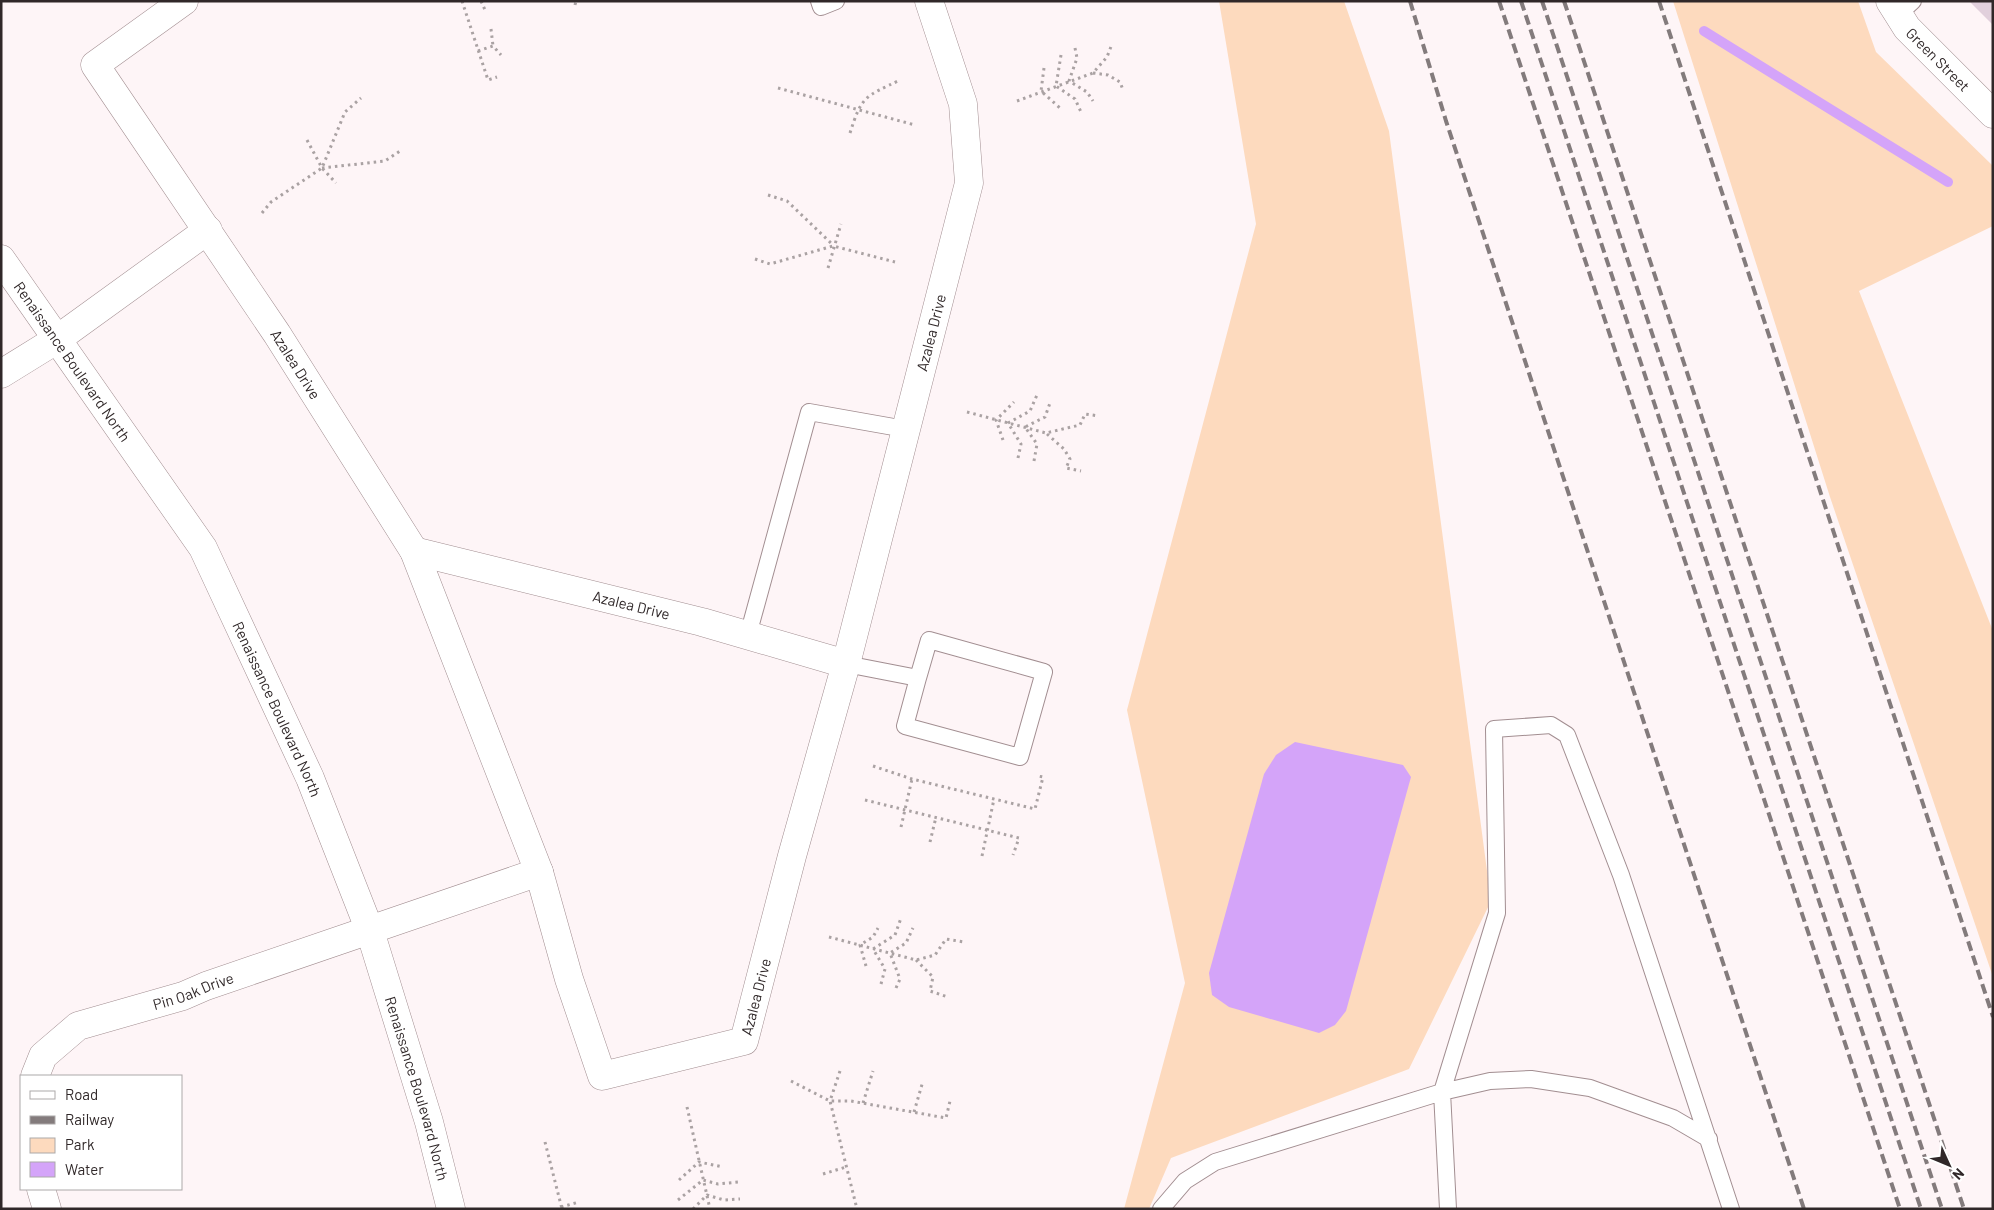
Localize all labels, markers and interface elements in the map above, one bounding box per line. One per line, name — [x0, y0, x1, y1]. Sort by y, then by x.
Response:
street label: Green Street — [1903, 24, 1974, 95]
street label: Renaissance Boulevard North — [10, 278, 135, 445]
street label: Azalea Drive — [912, 292, 949, 373]
street label: Azalea Drive — [267, 326, 325, 402]
street label: Azalea Drive — [591, 586, 672, 623]
street label: Renaissance Boulevard North — [229, 618, 325, 799]
street label: Azalea Drive — [737, 956, 774, 1037]
street label: Pin Oak Drive — [151, 968, 236, 1013]
street label: Renaissance Boulevard North — [382, 994, 452, 1182]
legend — [20, 1075, 182, 1190]
text: Road — [65, 1085, 98, 1103]
text: Railway — [65, 1110, 114, 1128]
text: Park — [65, 1135, 95, 1153]
north arrow — [1924, 1140, 1974, 1190]
text: Water — [65, 1160, 104, 1178]
text: N — [1949, 1165, 1968, 1184]

